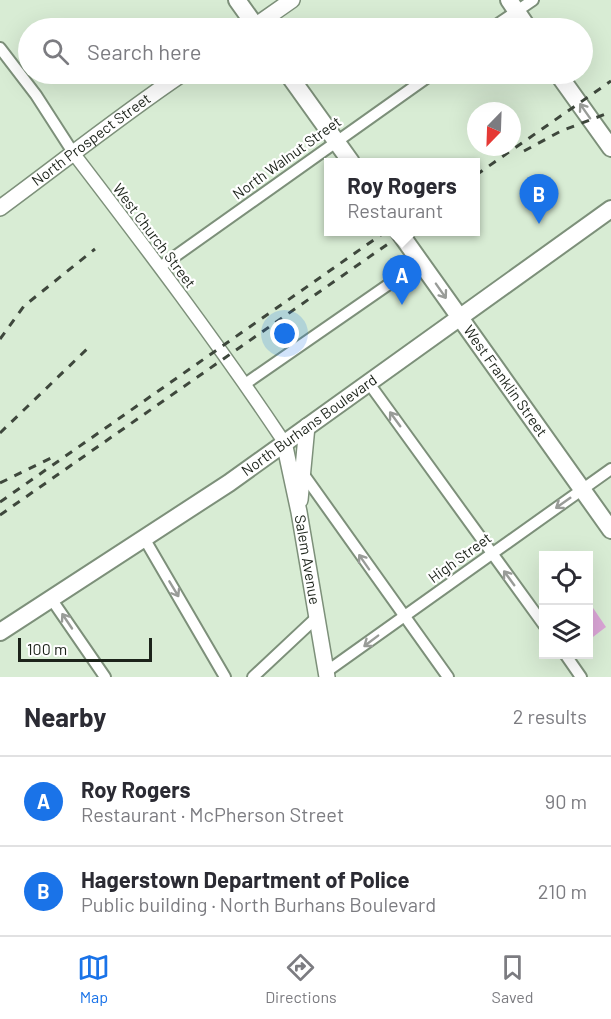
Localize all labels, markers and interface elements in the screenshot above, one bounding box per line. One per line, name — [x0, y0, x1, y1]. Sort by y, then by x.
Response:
search box — [18, 18, 593, 84]
icon: search — [39, 35, 72, 68]
text: Search here — [87, 38, 201, 64]
street label: North Prospect Street — [28, 89, 154, 189]
north arrow — [467, 102, 521, 156]
one-way arrow — [579, 103, 591, 119]
street label: North Walnut Street — [229, 112, 344, 203]
popup — [324, 158, 480, 236]
text: Roy Rogers — [347, 172, 457, 198]
pin: B — [520, 174, 558, 224]
street label: West Church Street — [110, 180, 200, 291]
text: Restaurant — [347, 198, 443, 222]
pin: A — [382, 256, 422, 305]
one-way arrow — [435, 283, 447, 299]
your location — [270, 319, 299, 348]
street label: West Franklin Street — [460, 321, 552, 440]
street label: North Burhans Boulevard — [237, 370, 380, 479]
one-way arrow — [389, 412, 401, 428]
one-way arrow — [556, 497, 572, 509]
street label: Salem Avenue — [292, 513, 325, 606]
street label: High Street — [424, 528, 495, 586]
map controls — [539, 551, 593, 659]
button: locate — [539, 551, 593, 605]
one-way arrow — [358, 554, 370, 570]
one-way arrow — [503, 570, 515, 586]
one-way arrow — [168, 580, 180, 597]
button: layers — [539, 605, 593, 659]
one-way arrow — [60, 613, 72, 630]
scale bar — [18, 635, 152, 662]
one-way arrow — [363, 635, 379, 647]
text: 100 m — [27, 639, 67, 658]
text: Nearby — [24, 701, 106, 732]
text: 2 results — [513, 704, 587, 728]
text: Roy Rogers — [81, 776, 191, 802]
text: A — [37, 789, 50, 813]
text: 90 m — [545, 789, 587, 813]
text: Restaurant · McPherson Street — [81, 802, 344, 826]
text: Hagerstown Department of Police — [81, 866, 409, 892]
text: B — [37, 879, 50, 903]
text: 210 m — [538, 879, 587, 903]
text: Public building · North Burhans Boulevard — [81, 892, 436, 916]
tab: Map — [77, 951, 110, 1006]
tab: Directions — [265, 951, 337, 1006]
tab: Saved — [492, 951, 534, 1006]

